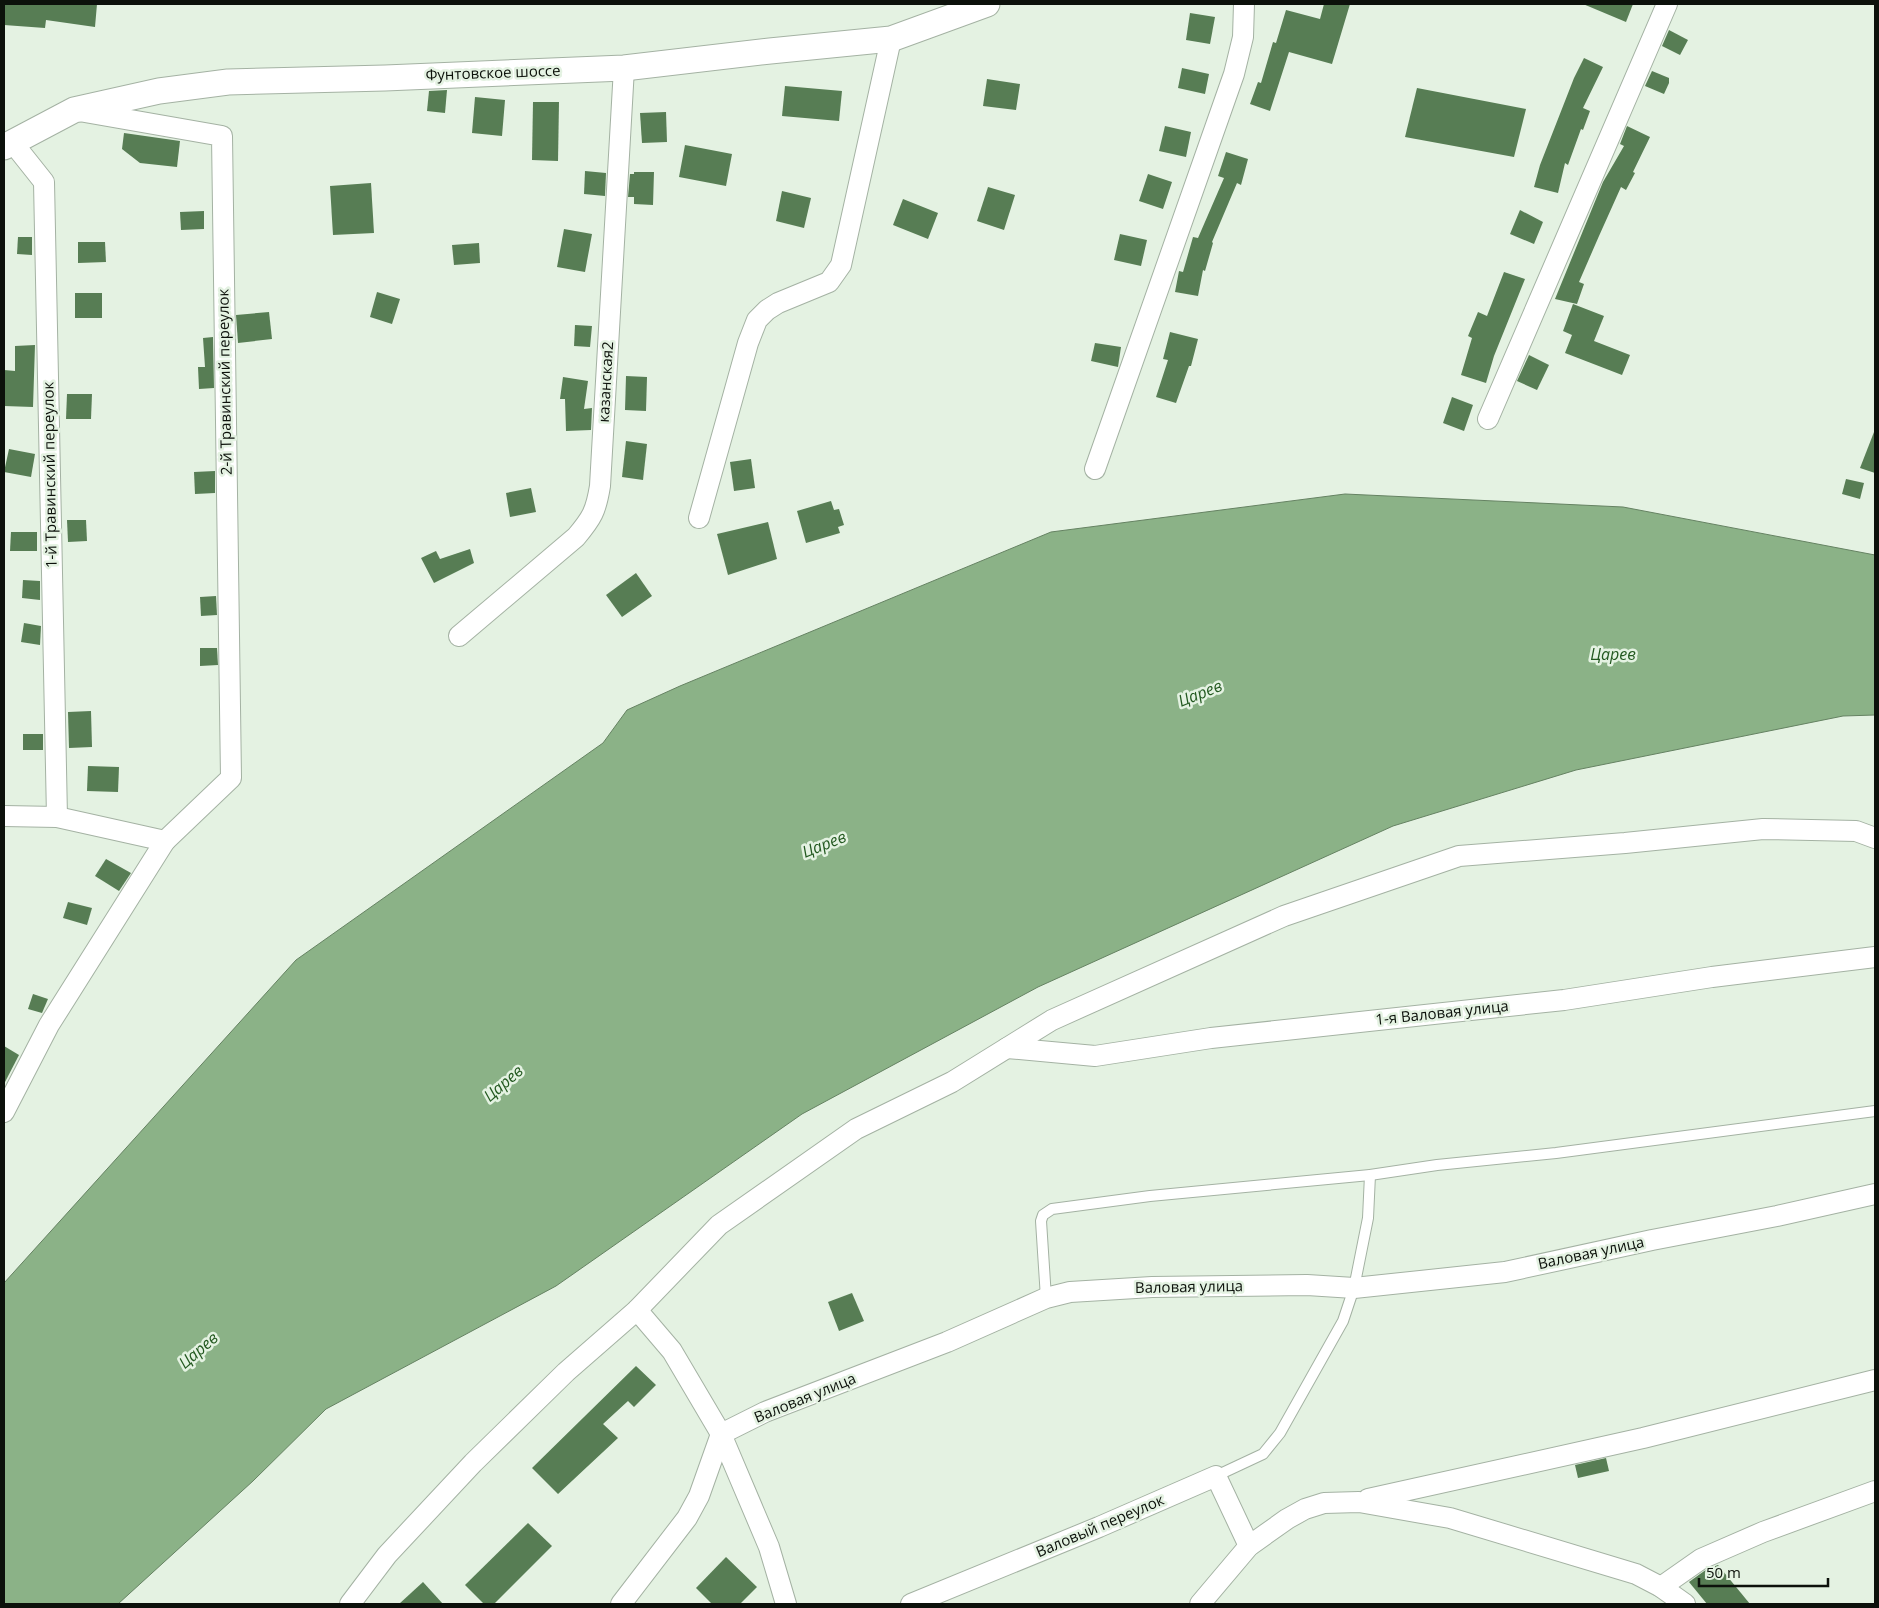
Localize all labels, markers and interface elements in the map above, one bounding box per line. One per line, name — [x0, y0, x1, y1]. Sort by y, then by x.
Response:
street label: Фунтовское шоссе — [425, 60, 561, 84]
street label: 2-й Травинский переулок — [212, 288, 236, 475]
street label: казанская2 — [593, 341, 617, 423]
street label: 1-й Травинский переулок — [37, 381, 61, 568]
water label: Царев — [1590, 643, 1636, 665]
water label: Царев — [1175, 674, 1226, 712]
water label: Царев — [799, 825, 850, 863]
street label: 1-я Валовая улица — [1374, 995, 1509, 1029]
water label: Царев — [479, 1059, 528, 1106]
street label: Валовая улица — [1536, 1231, 1646, 1273]
street label: Валовая улица — [1135, 1275, 1243, 1297]
water label: Царев — [174, 1326, 223, 1373]
street label: Валовая улица — [751, 1368, 859, 1427]
street label: Валовый переулок — [1032, 1489, 1167, 1561]
scale bar — [1699, 1556, 1828, 1588]
text: 50 m — [1706, 1562, 1741, 1582]

